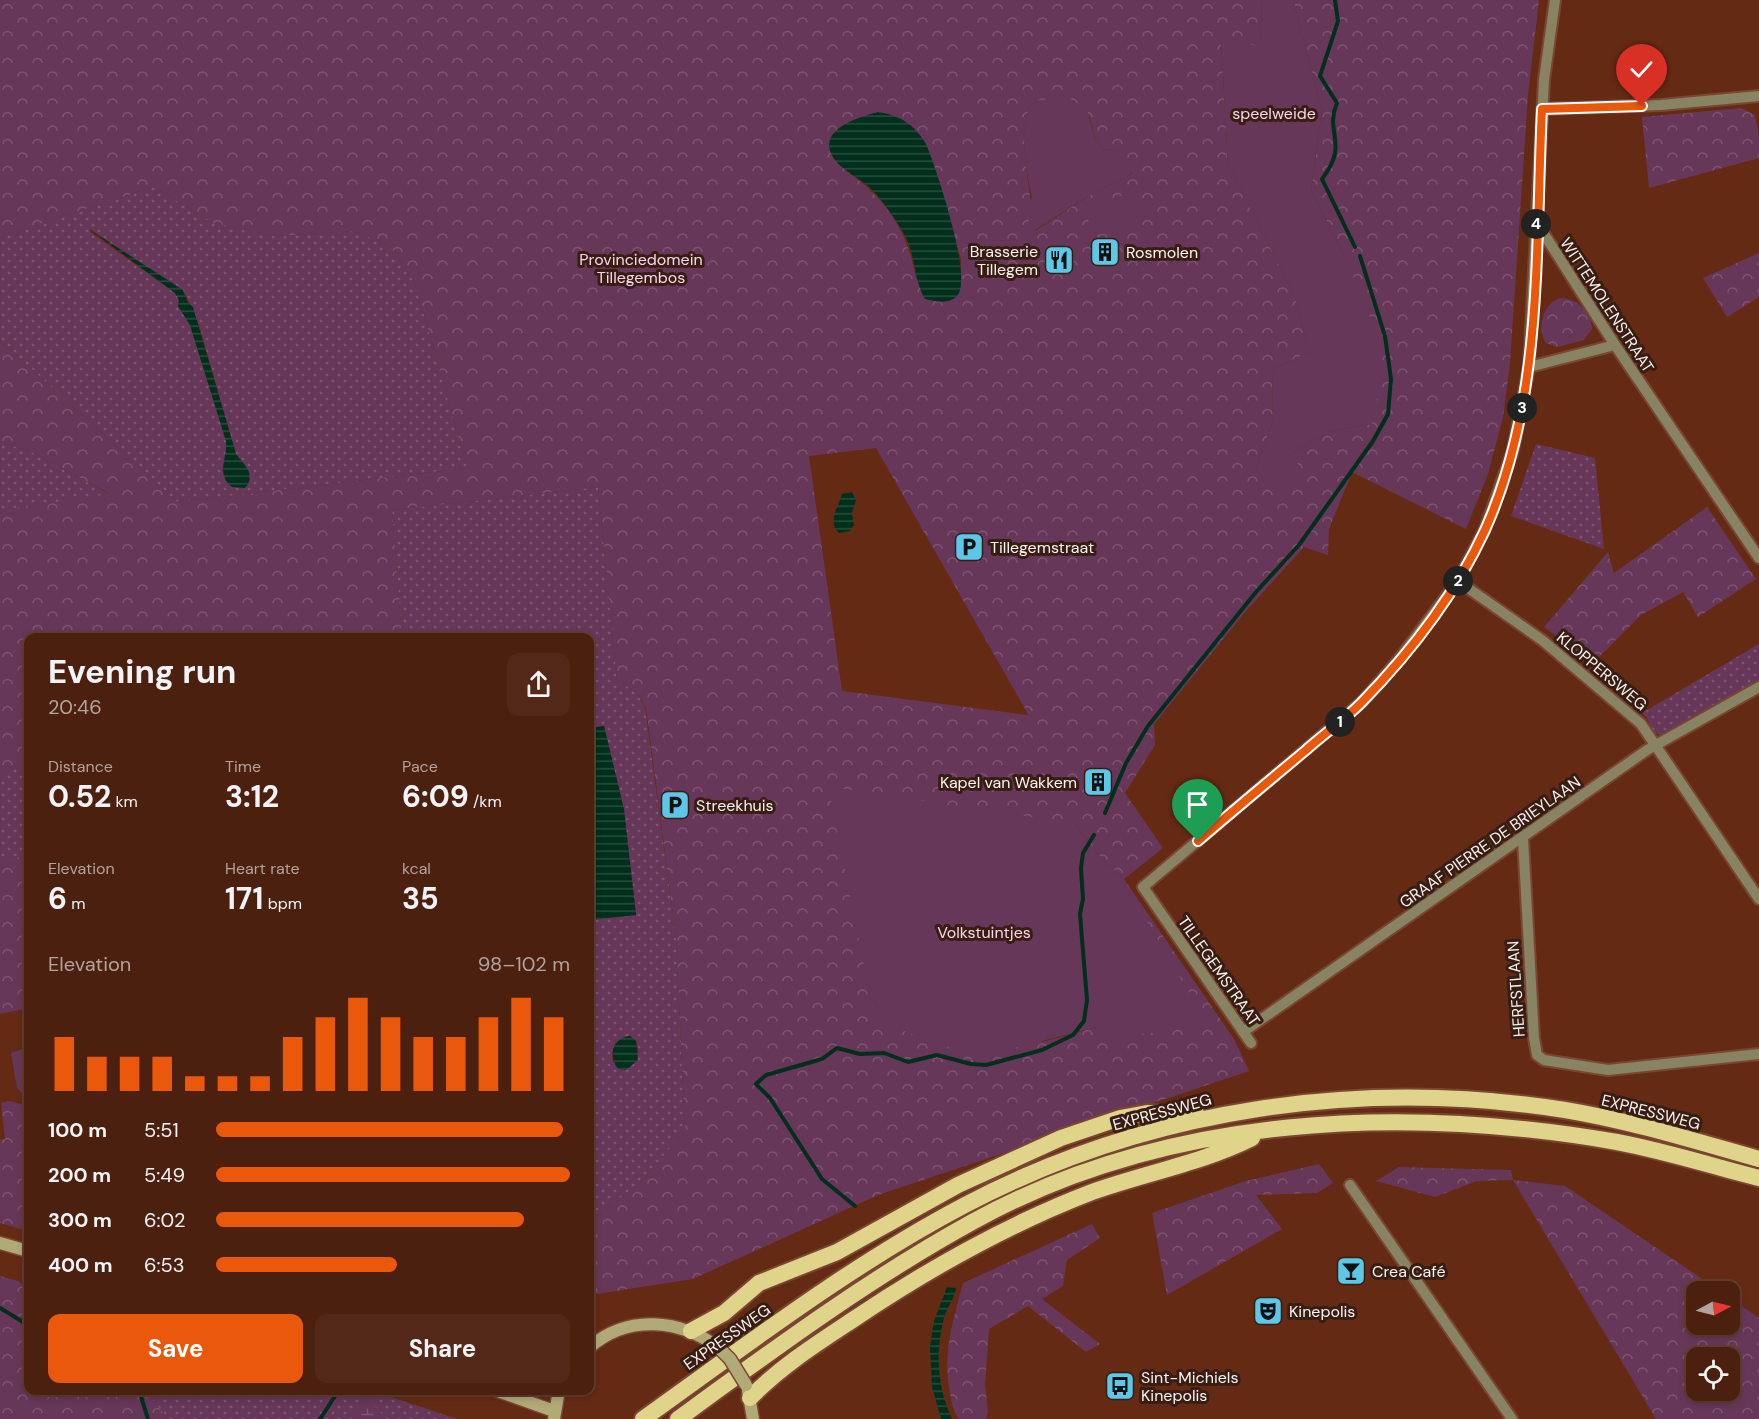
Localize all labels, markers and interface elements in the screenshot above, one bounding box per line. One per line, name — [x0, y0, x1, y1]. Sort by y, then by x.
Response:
pin — [1616, 44, 1667, 106]
icon: check — [1625, 53, 1658, 86]
park label: speelweide — [1232, 103, 1316, 124]
pin: 4 — [1521, 209, 1551, 239]
text: 4 — [1531, 213, 1541, 234]
street label: WITTEMOLENSTRAAT — [1555, 233, 1659, 377]
building icon: Rosmolen — [1089, 236, 1121, 268]
place label: Brasserie Tillegem — [970, 241, 1038, 280]
place label: Rosmolen — [1126, 242, 1198, 263]
restaurant icon: Brasserie Tillegem — [1043, 244, 1075, 276]
park label: Provinciedomein Tillegembos — [579, 249, 703, 288]
pin: 3 — [1507, 393, 1537, 423]
text: 3 — [1517, 397, 1527, 418]
parking icon: Tillegemstraat — [953, 531, 985, 563]
place label: Tillegemstraat — [990, 537, 1094, 558]
pin: 2 — [1443, 566, 1473, 596]
text: 2 — [1453, 570, 1463, 591]
street label: KLOPPERSWEG — [1552, 627, 1652, 715]
text: Evening run — [48, 650, 236, 693]
button: share — [507, 653, 570, 716]
text: 20:46 — [48, 694, 102, 720]
pin: 1 — [1325, 707, 1355, 737]
text: 1 — [1337, 711, 1343, 732]
text: Distance — [48, 756, 113, 777]
text: Time — [225, 756, 261, 777]
text: Pace — [402, 756, 438, 777]
building icon: Kapel van Wakkem — [1082, 766, 1114, 798]
street label: GRAAF PIERRE DE BRIEYLAAN — [1395, 771, 1585, 913]
place label: Kapel van Wakkem — [940, 772, 1077, 793]
text: 0.52 — [48, 777, 111, 816]
text: 3:12 — [225, 777, 279, 816]
text: 6:09 — [402, 777, 469, 816]
pin — [1172, 779, 1223, 841]
icon: arrive — [1181, 788, 1214, 821]
parking icon: Streekhuis — [659, 789, 691, 821]
text: km — [111, 791, 138, 812]
text: /km — [469, 791, 502, 812]
place label: Streekhuis — [696, 795, 774, 816]
text: Elevation — [48, 858, 115, 879]
text: Heart rate — [225, 858, 300, 879]
text: kcal — [402, 858, 431, 879]
text: 6 — [48, 879, 67, 918]
text: 171 — [225, 879, 264, 918]
text: 35 — [402, 879, 439, 918]
text: m — [67, 893, 86, 914]
text: bpm — [264, 893, 302, 914]
street label: TILLEGEMSTRAAT — [1173, 912, 1265, 1030]
park label: Volkstuintjes — [937, 922, 1031, 943]
street label: HERFSTLAAN — [1502, 940, 1530, 1038]
text: Elevation — [48, 951, 131, 977]
text: 98–102 m — [478, 951, 570, 977]
street label: EXPRESSWEG — [1110, 1089, 1214, 1135]
street label: EXPRESSWEG — [1599, 1090, 1703, 1134]
text: 100 m — [48, 1117, 107, 1143]
text: 5:51 — [144, 1117, 179, 1143]
text: 200 m — [48, 1162, 111, 1188]
text: 5:49 — [144, 1162, 185, 1188]
text: 300 m — [48, 1207, 112, 1233]
text: 6:02 — [144, 1207, 186, 1233]
text: 400 m — [48, 1252, 113, 1278]
text: 6:53 — [144, 1252, 185, 1278]
bar icon: Crea Café — [1335, 1255, 1367, 1287]
place label: Crea Café — [1372, 1261, 1446, 1282]
north arrow — [1686, 1281, 1740, 1335]
map controls — [1686, 1281, 1740, 1401]
theatre icon: Kinepolis — [1252, 1295, 1284, 1327]
street label: EXPRESSWEG — [679, 1299, 775, 1375]
place label: Kinepolis — [1289, 1301, 1355, 1322]
button: Save — [48, 1314, 303, 1383]
button: Share — [315, 1314, 570, 1383]
button: locate — [1686, 1347, 1740, 1401]
place label: Sint-Michiels Kinepolis — [1141, 1367, 1238, 1406]
bus stop icon: Sint-Michiels Kinepolis — [1104, 1370, 1136, 1402]

